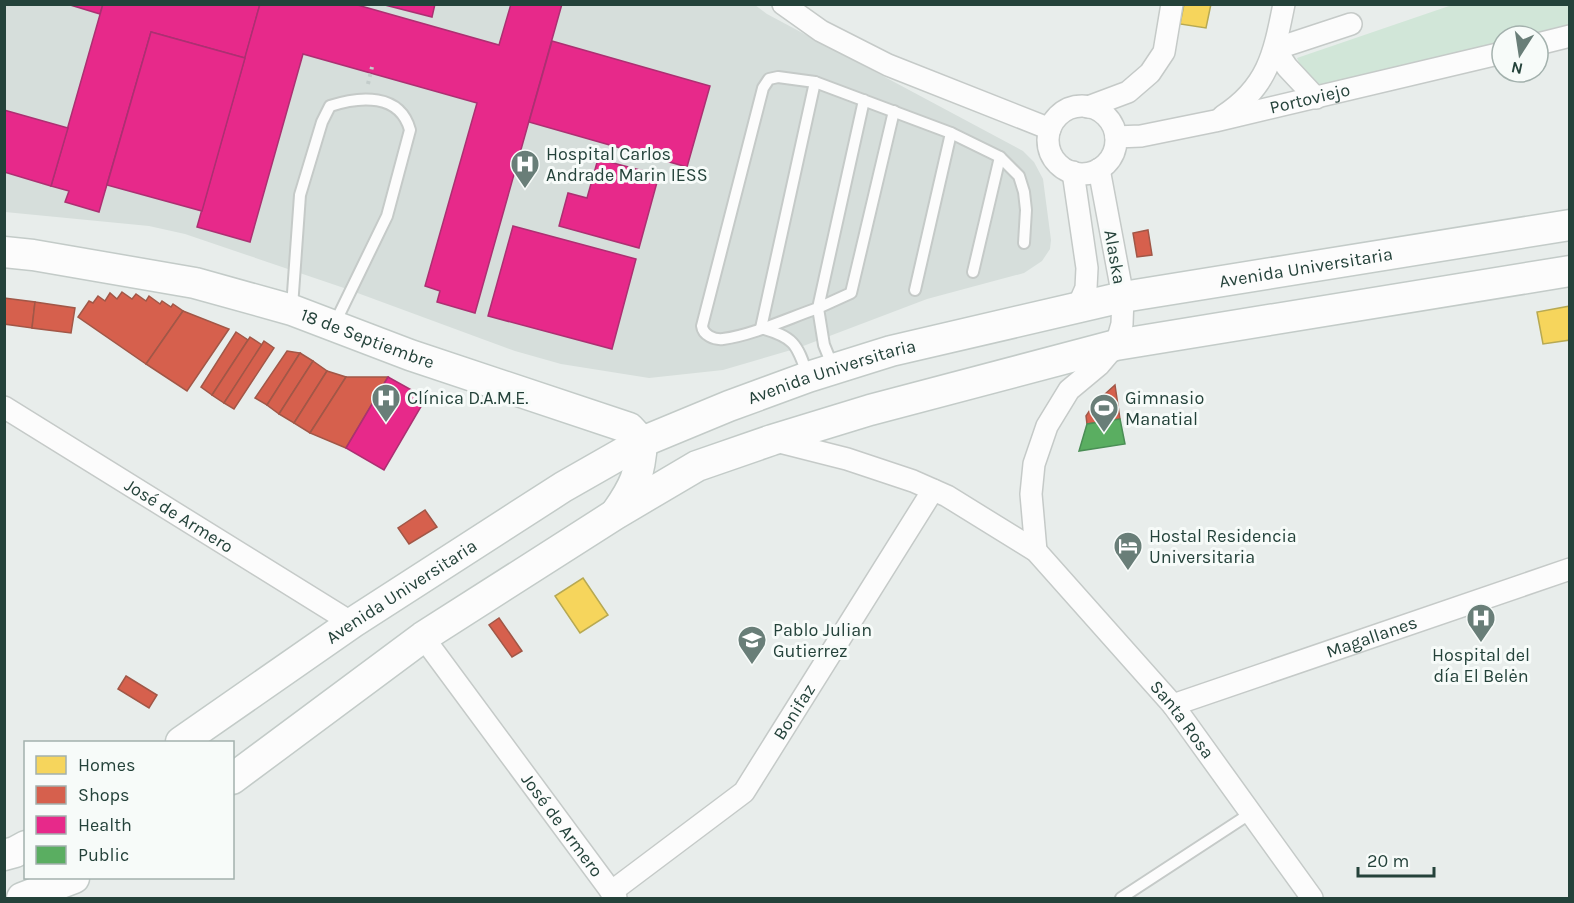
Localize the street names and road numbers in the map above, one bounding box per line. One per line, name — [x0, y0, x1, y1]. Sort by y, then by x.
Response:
street label: Portoviejo — [1267, 78, 1352, 119]
street label: Alaska — [1099, 228, 1131, 286]
street label: Avenida Universitaria — [1217, 243, 1394, 292]
street label: 18 de Septiembre — [298, 303, 437, 373]
street label: Avenida Universitaria — [745, 335, 918, 409]
street label: José de Armero — [121, 474, 237, 558]
street label: Avenida Universitaria — [322, 534, 481, 649]
street label: Magallanes — [1323, 611, 1420, 663]
street label: Santa Rosa — [1145, 676, 1219, 763]
street label: Bonifaz — [768, 680, 820, 744]
street label: José de Armero — [517, 769, 608, 881]

